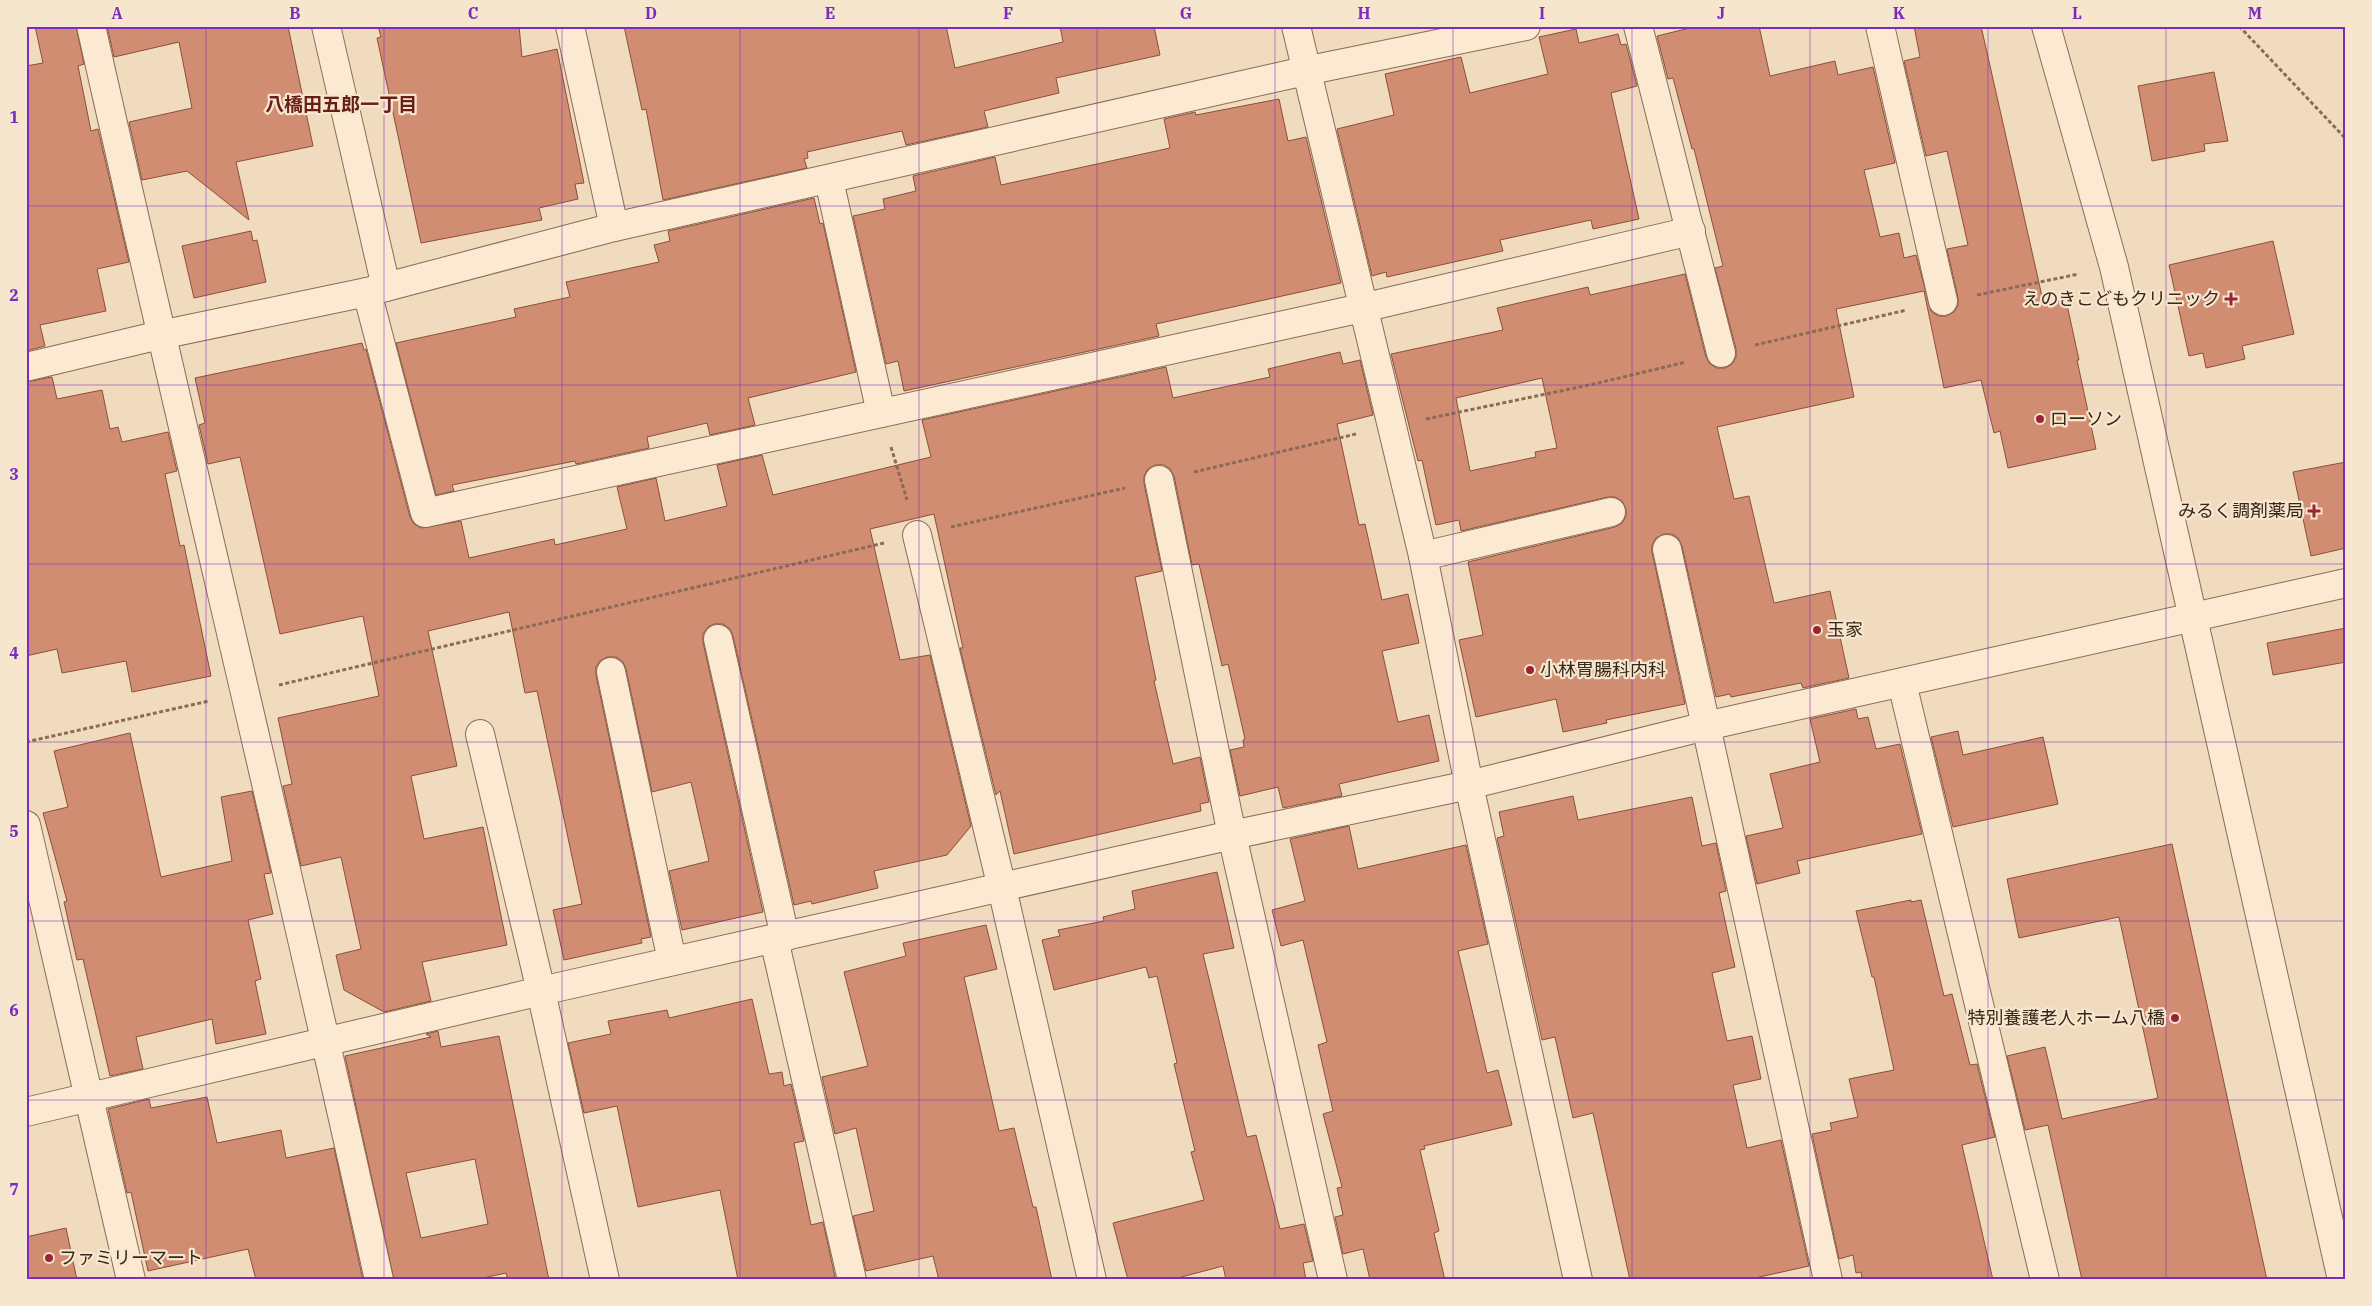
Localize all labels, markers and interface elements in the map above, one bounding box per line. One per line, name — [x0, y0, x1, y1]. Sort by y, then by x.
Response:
text: A — [111, 3, 123, 23]
text: B — [289, 3, 301, 23]
text: C — [468, 3, 478, 23]
text: D — [645, 3, 657, 23]
text: E — [825, 3, 835, 23]
text: F — [1003, 3, 1013, 23]
text: G — [1180, 3, 1192, 23]
text: H — [1358, 3, 1371, 23]
text: I — [1539, 3, 1545, 23]
text: J — [1717, 3, 1725, 23]
text: K — [1893, 3, 1906, 23]
text: L — [2072, 3, 2082, 23]
text: M — [2248, 3, 2262, 23]
district label: 八橋田五郎一丁目 — [265, 92, 417, 116]
text: 1 — [9, 107, 19, 127]
text: 2 — [9, 285, 19, 305]
place label: えのきこどもクリニック — [2023, 287, 2220, 310]
marker: えのきこどもクリニック — [2224, 292, 2238, 306]
place label: ローソン — [2050, 407, 2122, 430]
marker: ローソン — [2034, 413, 2046, 425]
text: 3 — [9, 464, 19, 484]
place label: みるく調剤薬局 — [2178, 499, 2304, 522]
marker: みるく調剤薬局 — [2308, 505, 2320, 517]
place label: 玉家 — [1827, 618, 1863, 641]
marker: 玉家 — [1811, 624, 1823, 636]
text: 4 — [9, 643, 19, 663]
place label: 小林胃腸科内科 — [1540, 658, 1666, 681]
marker: 小林胃腸科内科 — [1524, 664, 1536, 676]
text: 5 — [9, 821, 19, 841]
text: 6 — [9, 1000, 19, 1020]
place label: 特別養護老人ホーム八橋 — [1968, 1006, 2165, 1029]
marker: 特別養護老人ホーム八橋 — [2169, 1012, 2181, 1024]
text: 7 — [9, 1179, 19, 1199]
place label: ファミリーマート — [59, 1246, 203, 1269]
marker: ファミリーマート — [43, 1252, 55, 1264]

